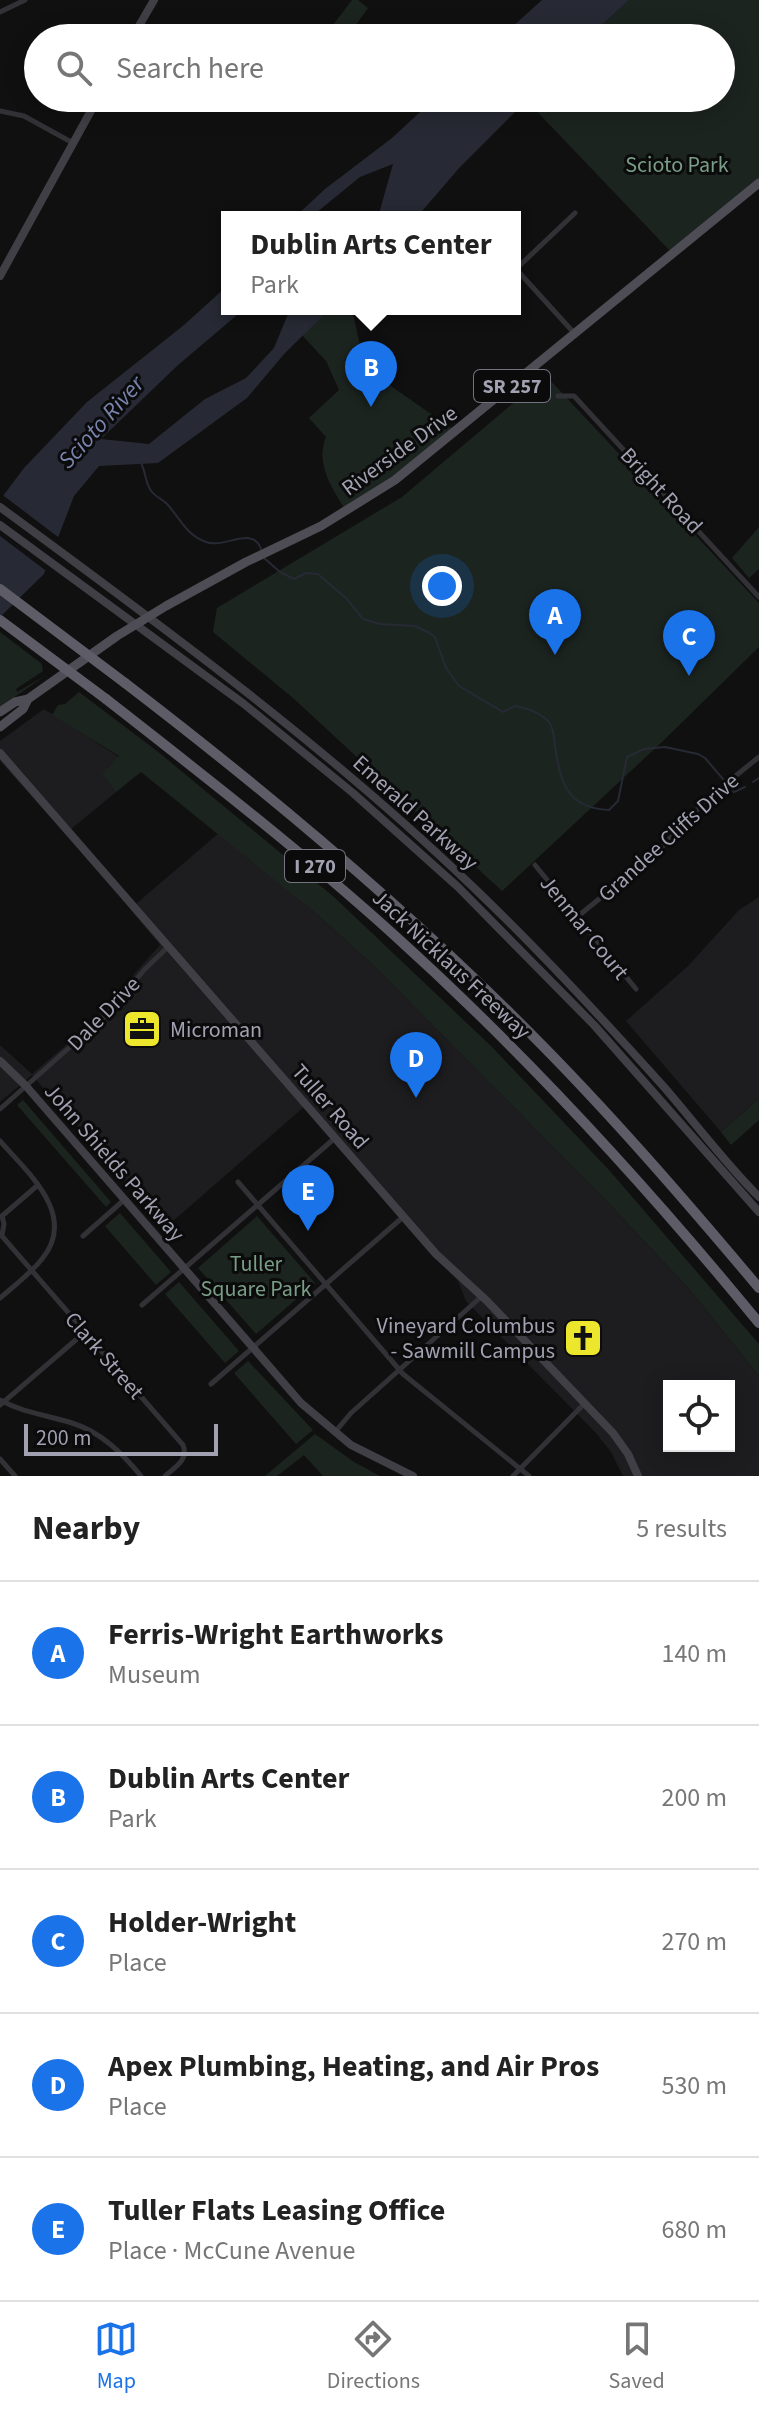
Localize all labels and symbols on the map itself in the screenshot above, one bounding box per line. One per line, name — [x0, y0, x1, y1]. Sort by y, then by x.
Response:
park label: Scioto Park — [625, 149, 729, 181]
pin: B — [345, 341, 397, 407]
water label: Scioto River — [50, 367, 154, 477]
road number: SR 257 — [474, 370, 550, 402]
street label: Riverside Drive — [335, 398, 464, 504]
street label: Bright Road — [613, 440, 710, 541]
your location — [422, 566, 462, 606]
pin: A — [529, 589, 581, 655]
pin: C — [663, 610, 715, 676]
street label: Emerald Parkway — [345, 748, 486, 878]
street label: Grandee Cliffs Drive — [591, 766, 746, 910]
road number: I 270 — [285, 850, 345, 882]
street label: Jenmar Court — [532, 868, 637, 987]
street label: Jack Nicklaus Freeway — [365, 883, 538, 1047]
street label: Dale Drive — [60, 969, 148, 1058]
office icon: Microman — [121, 1008, 163, 1050]
place label: Microman — [170, 1014, 262, 1046]
pin: D — [390, 1032, 442, 1098]
street label: Tuller Road — [284, 1057, 376, 1156]
street label: John Shields Parkway — [36, 1077, 193, 1249]
pin: E — [282, 1165, 334, 1231]
park label: Tuller Square Park — [201, 1248, 312, 1305]
street label: Clark Street — [57, 1305, 152, 1407]
place label: Vineyard Columbus - Sawmill Campus — [377, 1310, 555, 1367]
church icon: Vineyard Columbus - Sawmill Campus — [562, 1317, 604, 1359]
scale bar — [24, 1420, 218, 1456]

